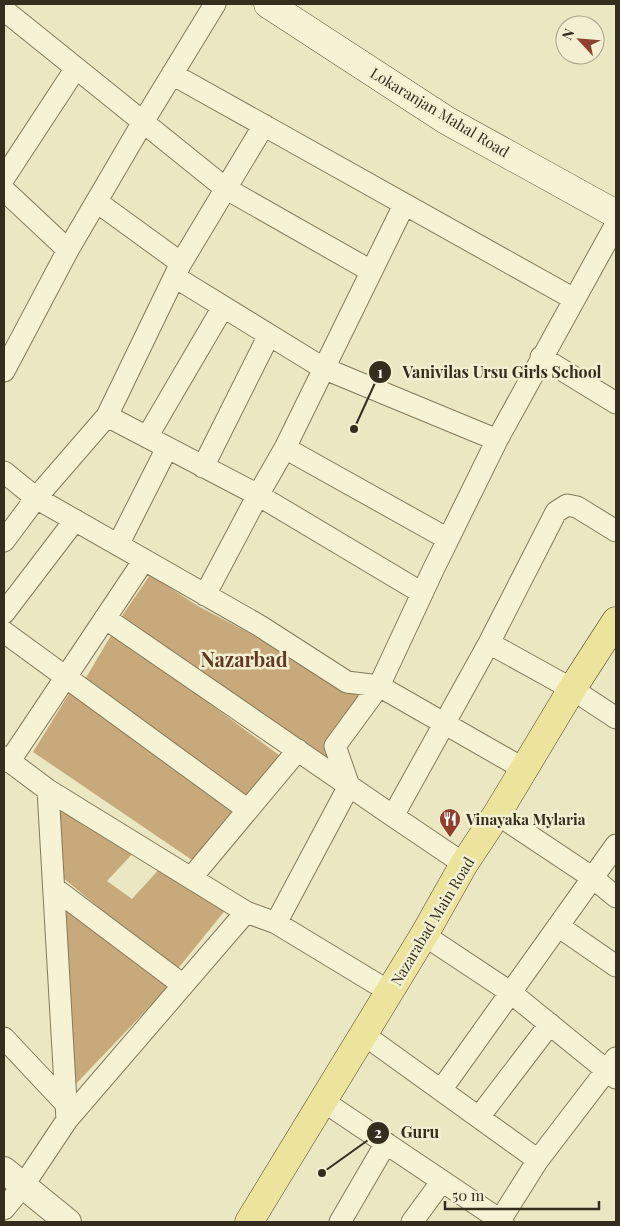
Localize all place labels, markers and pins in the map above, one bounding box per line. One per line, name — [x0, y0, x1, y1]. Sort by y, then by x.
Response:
callout: Vanivilas Ursu Girls School — [368, 357, 612, 388]
restaurant icon: Vinayaka Mylaria — [438, 807, 462, 838]
place label: Vinayaka Mylaria — [465, 809, 586, 829]
callout: Guru — [365, 1117, 449, 1148]

